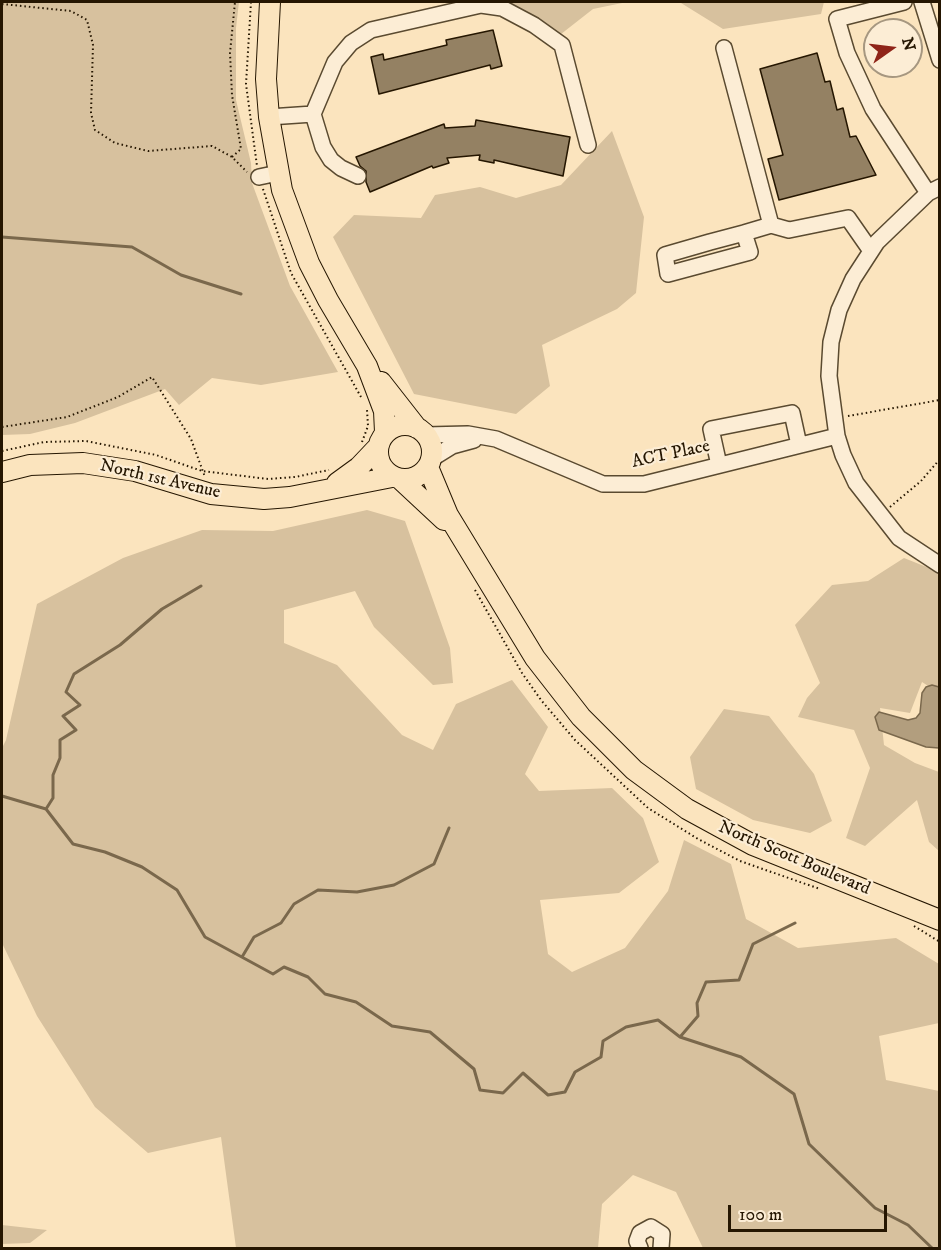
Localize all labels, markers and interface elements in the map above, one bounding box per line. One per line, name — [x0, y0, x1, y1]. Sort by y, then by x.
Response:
north arrow — [863, 18, 923, 78]
text: N — [897, 35, 920, 53]
street label: ACT Place — [630, 436, 712, 474]
street label: North 1st Avenue — [98, 456, 222, 504]
street label: North Scott Boulevard — [715, 817, 873, 901]
scale bar — [731, 1193, 890, 1231]
text: 100 m — [739, 1204, 782, 1226]

